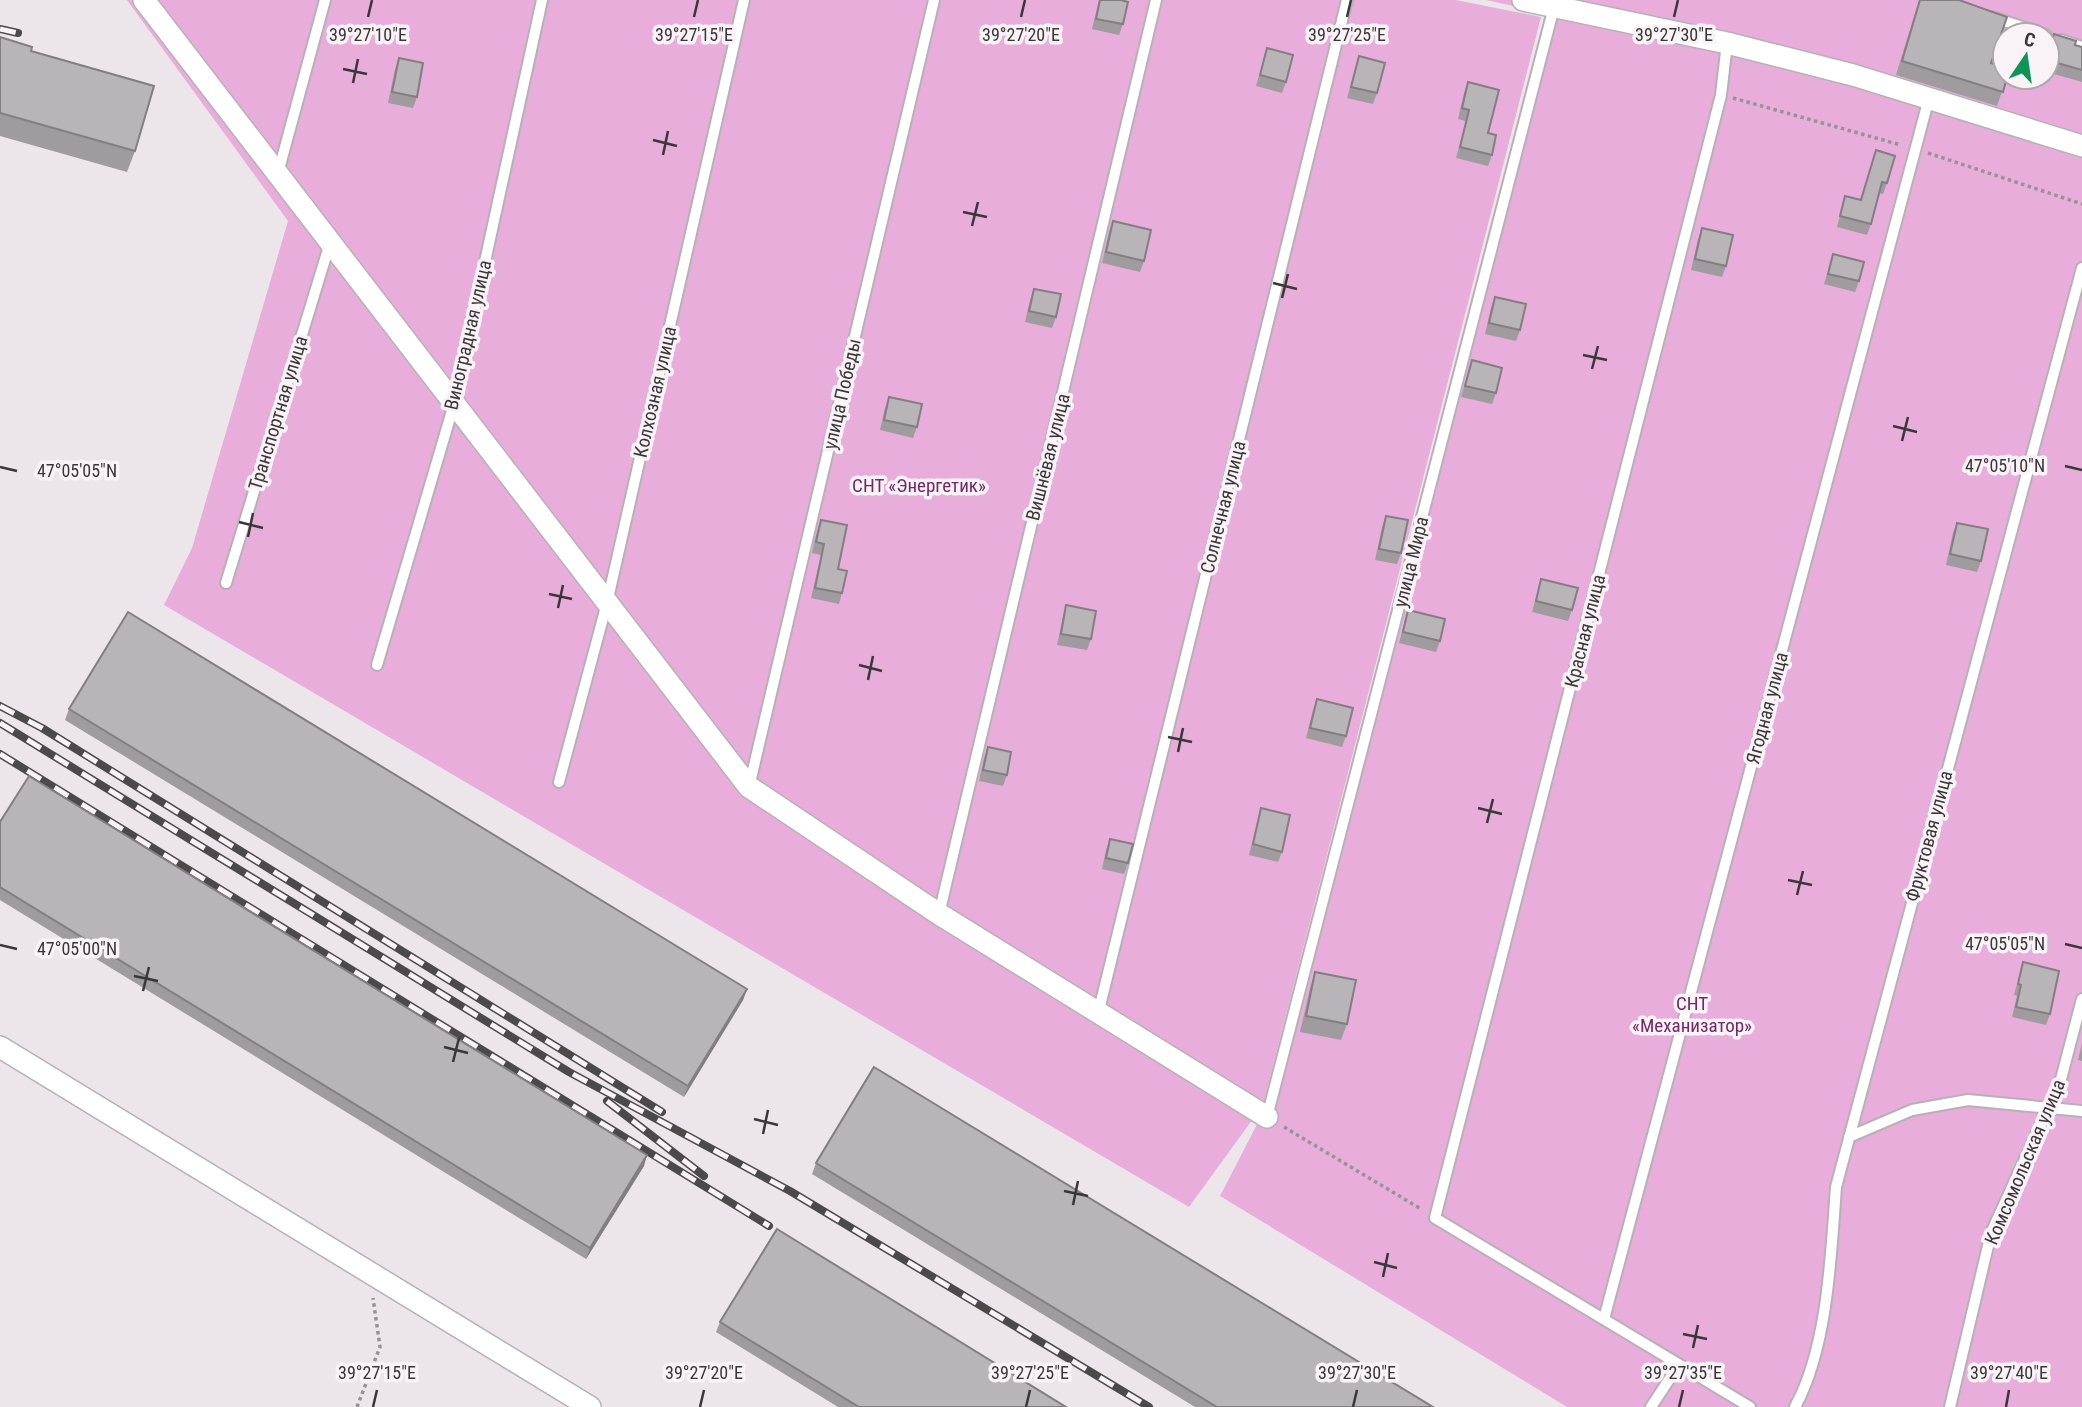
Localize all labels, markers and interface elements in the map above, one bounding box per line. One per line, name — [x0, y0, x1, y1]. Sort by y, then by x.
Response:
north arrow — [1991, 21, 2061, 91]
text: 39°27'10"E — [329, 24, 407, 45]
text: 39°27'15"E — [655, 24, 733, 45]
text: 39°27'20"E — [982, 24, 1060, 45]
text: 39°27'25"E — [1308, 24, 1386, 45]
text: 39°27'30"E — [1635, 24, 1713, 45]
text: С — [2022, 27, 2038, 52]
street label: Виноградная улица — [440, 258, 496, 412]
street label: Колхозная улица — [629, 324, 681, 460]
street label: Транспортная улица — [244, 333, 312, 493]
street label: улица Победы — [818, 336, 866, 452]
street label: Вишнёвая улица — [1021, 391, 1075, 523]
street label: Солнечная улица — [1195, 438, 1251, 576]
text: 47°05'10"N — [1965, 455, 2045, 476]
text: 47°05'05"N — [37, 460, 117, 481]
park label: СНТ «Энергетик» — [852, 474, 986, 497]
street label: улица Мира — [1389, 514, 1433, 610]
street label: Красная улица — [1560, 572, 1610, 690]
street label: Ягодная улица — [1741, 650, 1793, 766]
street label: Фруктовая улица — [1900, 768, 1958, 904]
text: 47°05'05"N — [1965, 933, 2045, 954]
text: 47°05'00"N — [37, 938, 117, 959]
park label: СНТ «Механизатор» — [1632, 992, 1752, 1037]
street label: Комсомольская улица — [1980, 1076, 2070, 1248]
text: 39°27'15"E — [338, 1362, 416, 1383]
text: 39°27'20"E — [665, 1362, 743, 1383]
text: 39°27'25"E — [991, 1362, 1069, 1383]
text: 39°27'30"E — [1318, 1362, 1396, 1383]
text: 39°27'35"E — [1644, 1362, 1722, 1383]
text: 39°27'40"E — [1970, 1362, 2048, 1383]

